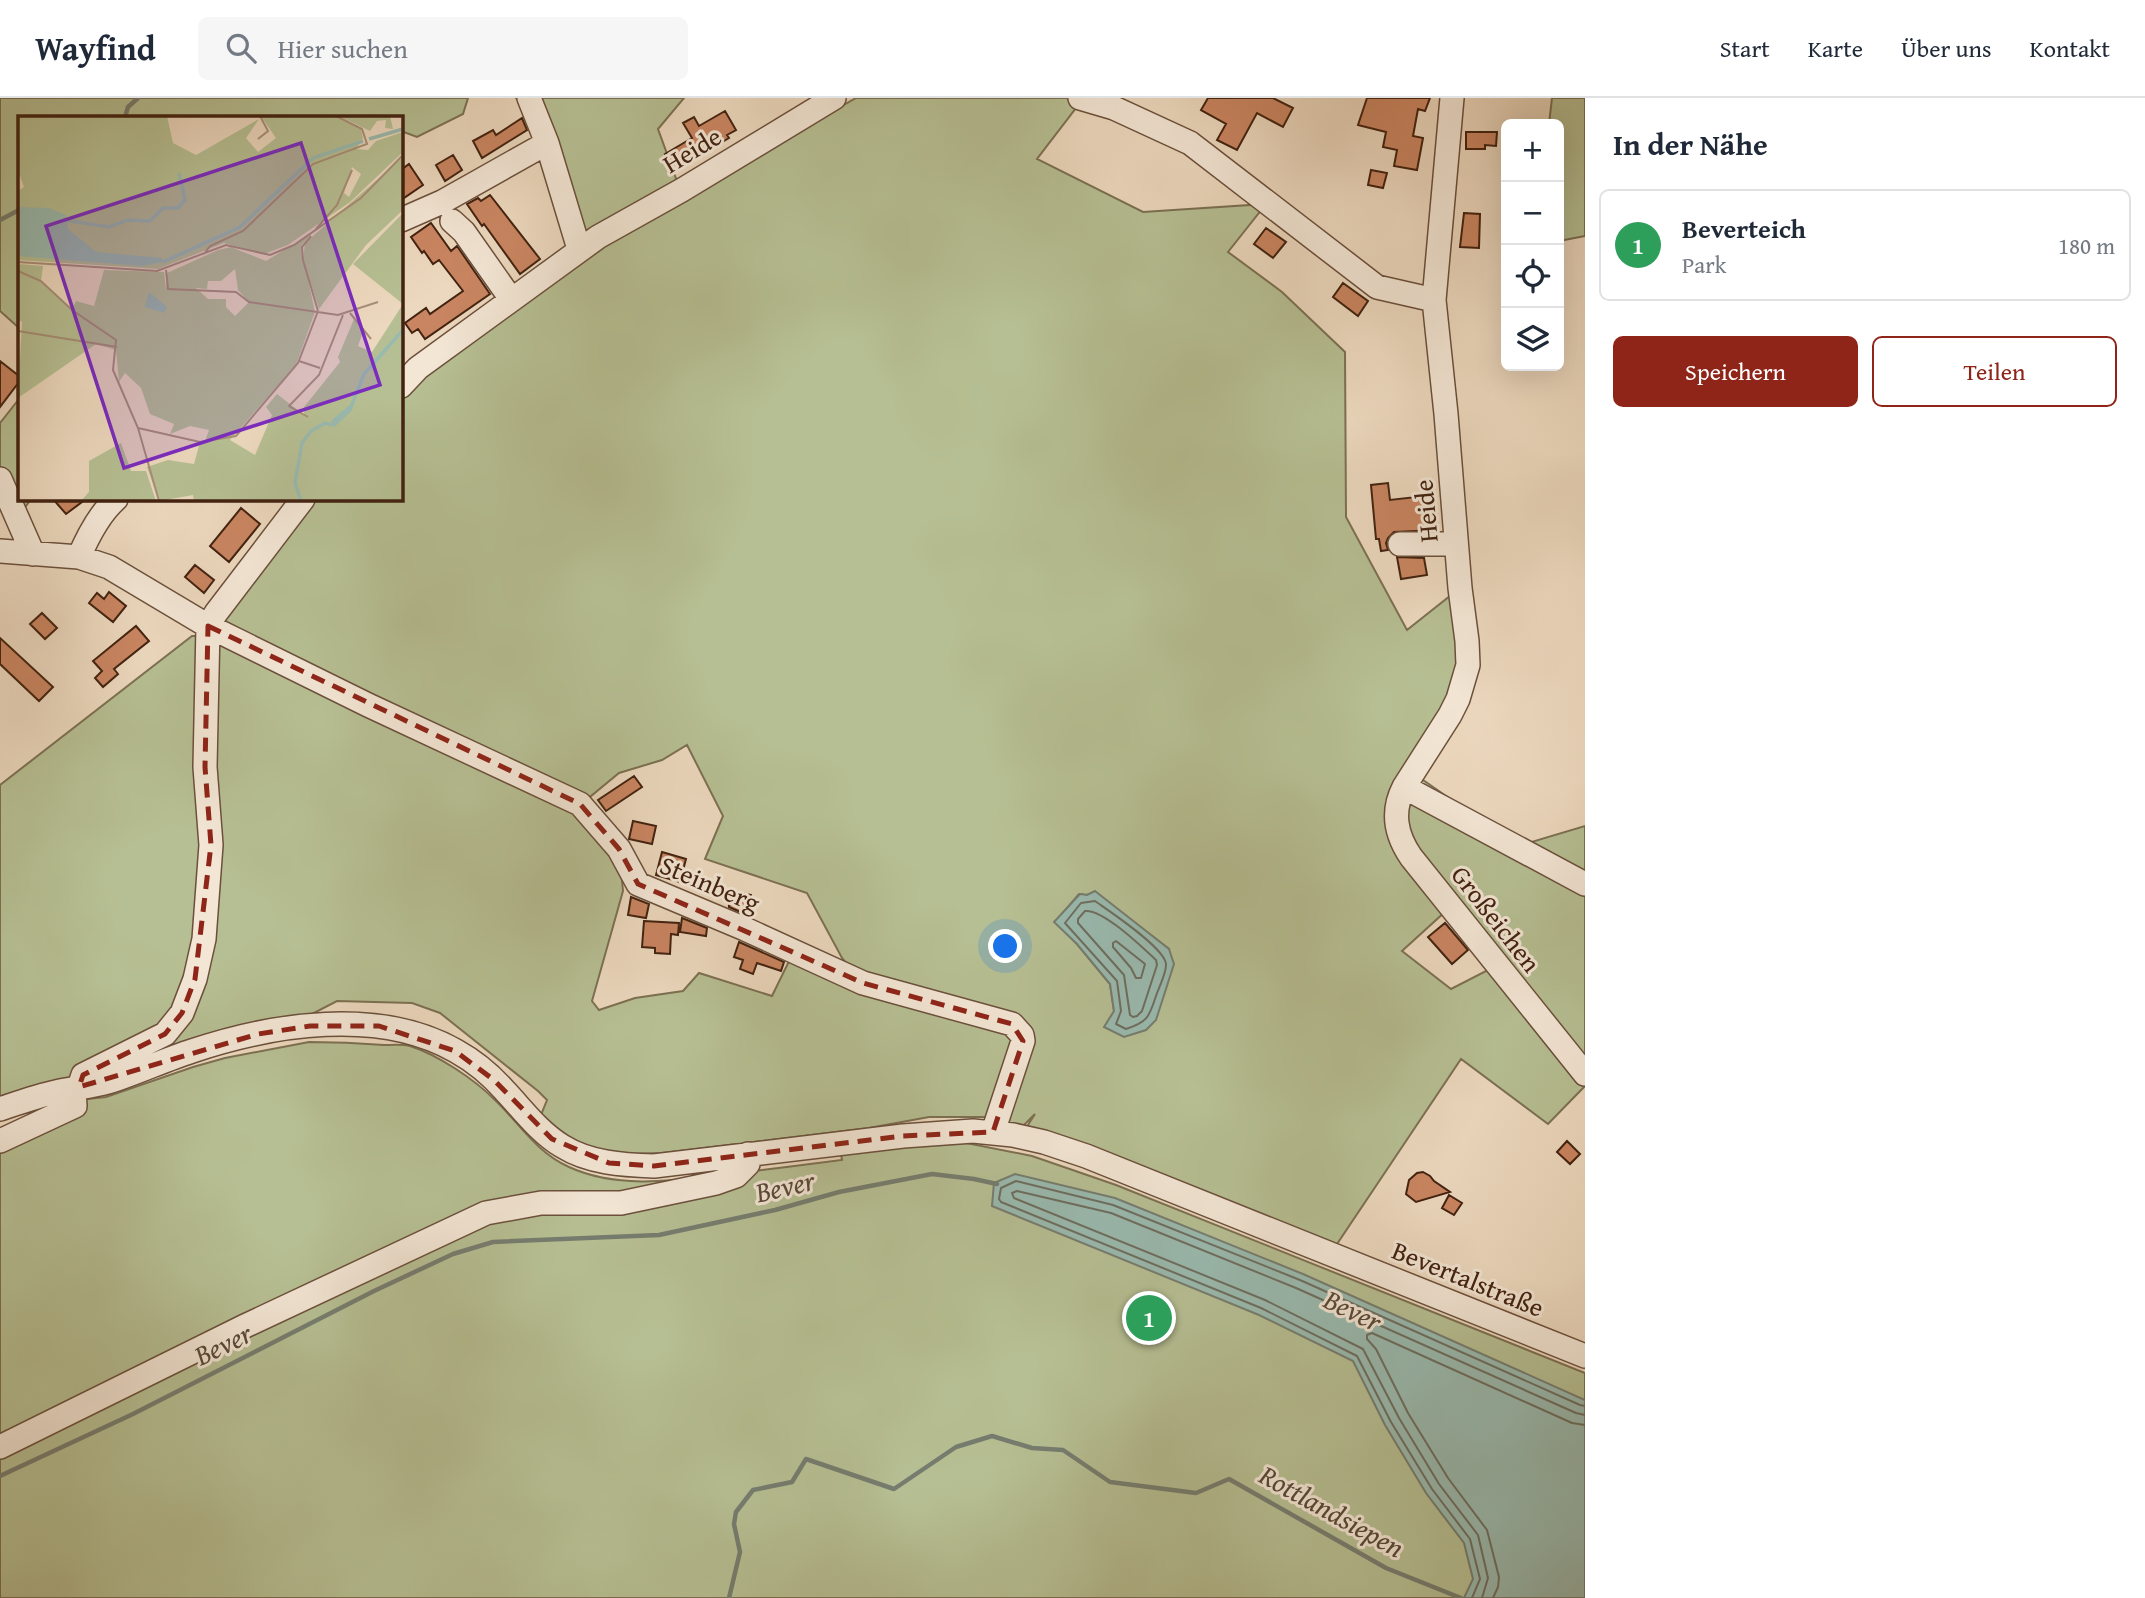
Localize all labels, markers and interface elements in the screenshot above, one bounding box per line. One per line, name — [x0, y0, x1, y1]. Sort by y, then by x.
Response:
search box — [198, 17, 688, 80]
text: Wayfind — [35, 24, 156, 72]
icon: search — [222, 29, 260, 67]
text: Hier suchen — [278, 29, 408, 68]
text: Start — [1720, 31, 1770, 66]
text: Karte — [1808, 31, 1863, 66]
text: Über uns — [1901, 31, 1992, 66]
text: Kontakt — [2030, 31, 2110, 66]
inset map — [18, 116, 402, 500]
street label: Heide — [655, 117, 729, 182]
map controls — [1501, 119, 1564, 371]
button: + — [1501, 119, 1564, 182]
text: In der Nähe — [1613, 122, 1768, 166]
button: − — [1501, 182, 1564, 245]
text: Beverteich — [1682, 209, 1806, 248]
text: 1 — [1632, 229, 1644, 262]
text: 180 m — [2058, 229, 2115, 262]
button: locate — [1501, 245, 1564, 308]
text: Park — [1682, 248, 1726, 281]
button: layers — [1501, 308, 1564, 371]
button: Speichern — [1613, 336, 1858, 407]
button: Teilen — [1872, 336, 2117, 407]
street label: Heide — [1403, 478, 1448, 544]
street label: Steinberg — [654, 845, 766, 922]
street label: Großeichen — [1442, 857, 1551, 981]
your location — [988, 929, 1022, 963]
water label: Bever — [750, 1158, 820, 1212]
street label: Bevertalstraße — [1386, 1230, 1550, 1327]
water label: Bever — [1317, 1278, 1390, 1342]
pin: 1 — [1126, 1292, 1172, 1344]
water label: Bever — [186, 1311, 260, 1376]
water label: Rottlandsiepen — [1252, 1453, 1412, 1567]

